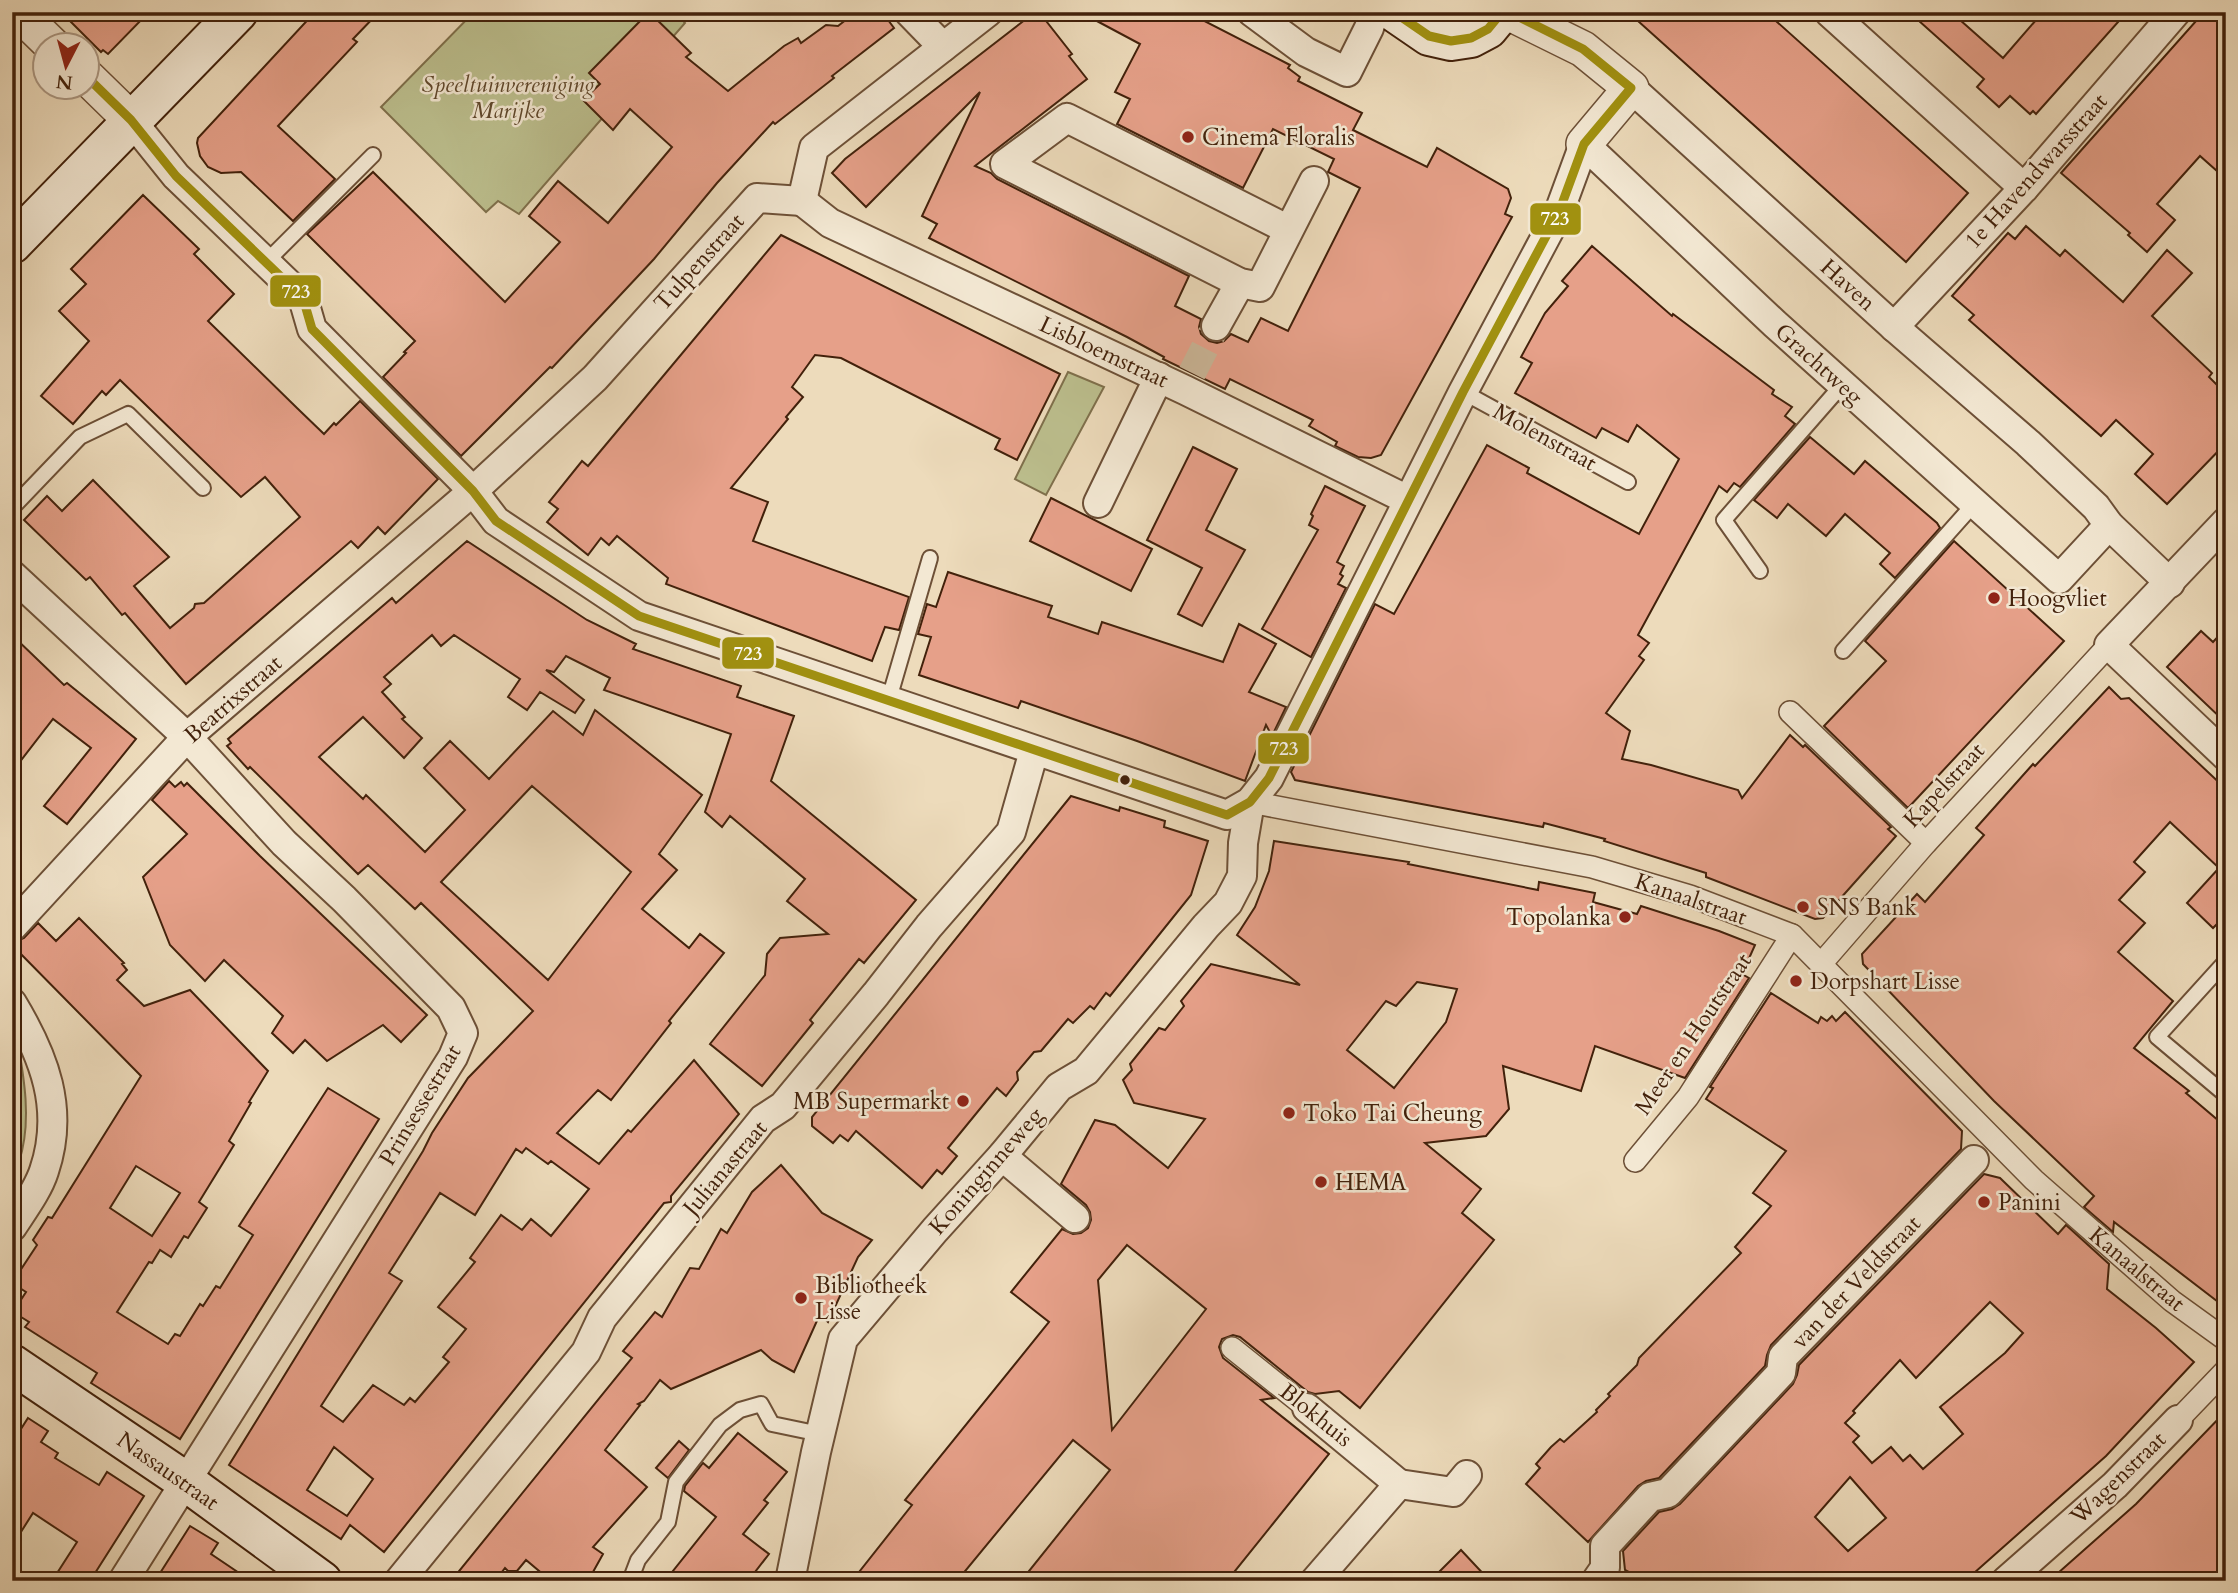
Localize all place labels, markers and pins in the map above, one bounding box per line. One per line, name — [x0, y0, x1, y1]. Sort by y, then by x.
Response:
place label: Cinema Floralis — [1202, 122, 1355, 153]
marker: Cinema Floralis — [1180, 129, 1196, 145]
place label: Hoogvliet — [2008, 583, 2107, 614]
marker: Hoogvliet — [1986, 590, 2002, 606]
unlabelled marker — [1118, 773, 1132, 787]
place label: SNS Bank — [1817, 892, 1917, 923]
marker: SNS Bank — [1795, 899, 1811, 915]
place label: Topolanka — [1506, 902, 1611, 933]
marker: Topolanka — [1617, 909, 1633, 925]
place label: Dorpshart Lisse — [1810, 966, 1960, 997]
marker: Dorpshart Lisse — [1788, 973, 1804, 989]
place label: MB Supermarkt — [793, 1086, 949, 1117]
marker: MB Supermarkt — [955, 1093, 971, 1109]
place label: Toko Tai Cheung — [1303, 1098, 1482, 1129]
marker: Toko Tai Cheung — [1281, 1105, 1297, 1121]
place label: HEMA — [1335, 1167, 1407, 1198]
marker: HEMA — [1313, 1174, 1329, 1190]
place label: Panini — [1998, 1187, 2061, 1218]
marker: Panini — [1976, 1194, 1992, 1210]
place label: Bibliotheek Lisse — [815, 1270, 928, 1327]
marker: Bibliotheek Lisse — [793, 1290, 809, 1306]

